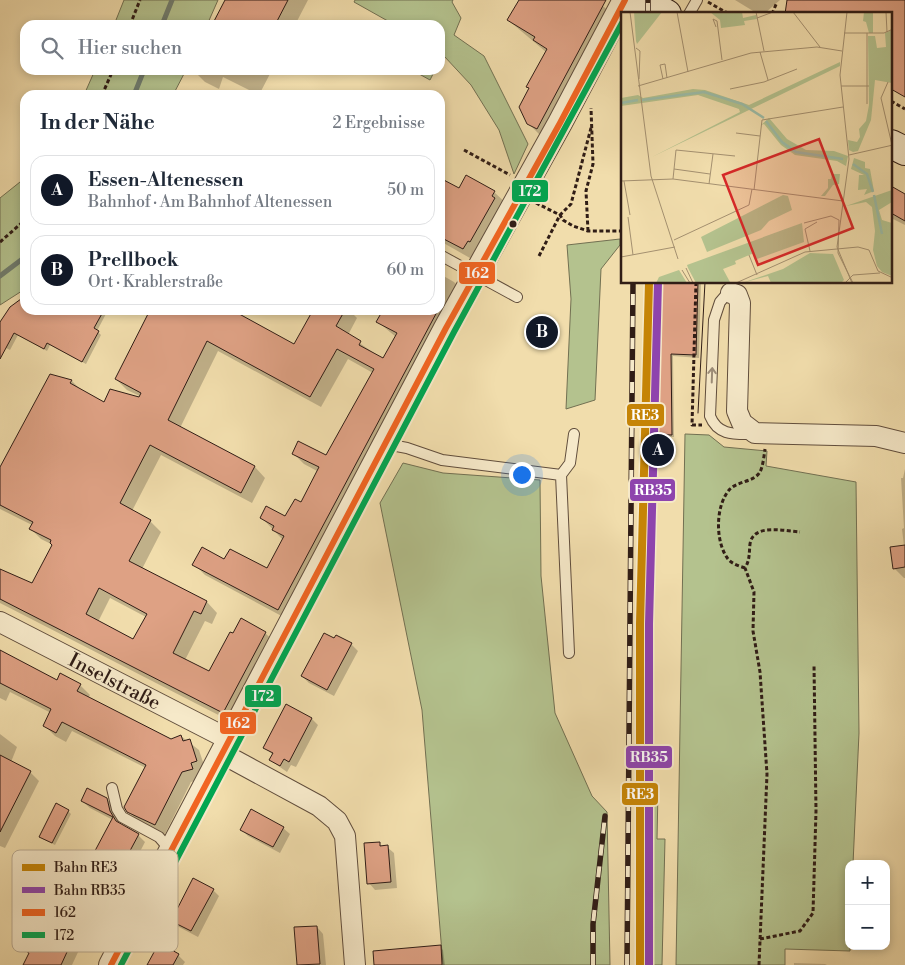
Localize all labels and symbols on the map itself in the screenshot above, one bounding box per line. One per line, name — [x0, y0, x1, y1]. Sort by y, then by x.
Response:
inset map — [621, 12, 892, 284]
line badge: 172 — [511, 179, 549, 203]
text: 172 — [519, 183, 542, 201]
unlabelled marker — [508, 219, 518, 229]
line badge: 162 — [458, 261, 496, 285]
text: 162 — [465, 265, 489, 283]
pin: B — [526, 313, 558, 351]
one-way arrow — [707, 367, 717, 383]
line badge: RE3 — [626, 403, 665, 427]
text: RE3 — [631, 407, 659, 425]
pin: A — [642, 431, 674, 469]
your location — [509, 462, 535, 488]
line badge: RB35 — [629, 478, 676, 502]
text: RB35 — [634, 482, 672, 500]
street label: Inselstraße — [64, 648, 164, 716]
line badge: 172 — [244, 684, 282, 708]
text: 172 — [252, 688, 275, 706]
line badge: 162 — [219, 711, 257, 735]
text: 162 — [226, 715, 250, 733]
line badge: RB35 — [625, 745, 673, 769]
text: RB35 — [630, 749, 668, 767]
line badge: RE3 — [621, 782, 659, 806]
text: RE3 — [626, 786, 654, 804]
legend — [12, 850, 178, 952]
text: Bahn RE3 — [53, 859, 118, 877]
text: Bahn RB35 — [53, 882, 126, 900]
text: 162 — [54, 904, 76, 922]
text: 172 — [54, 927, 74, 945]

